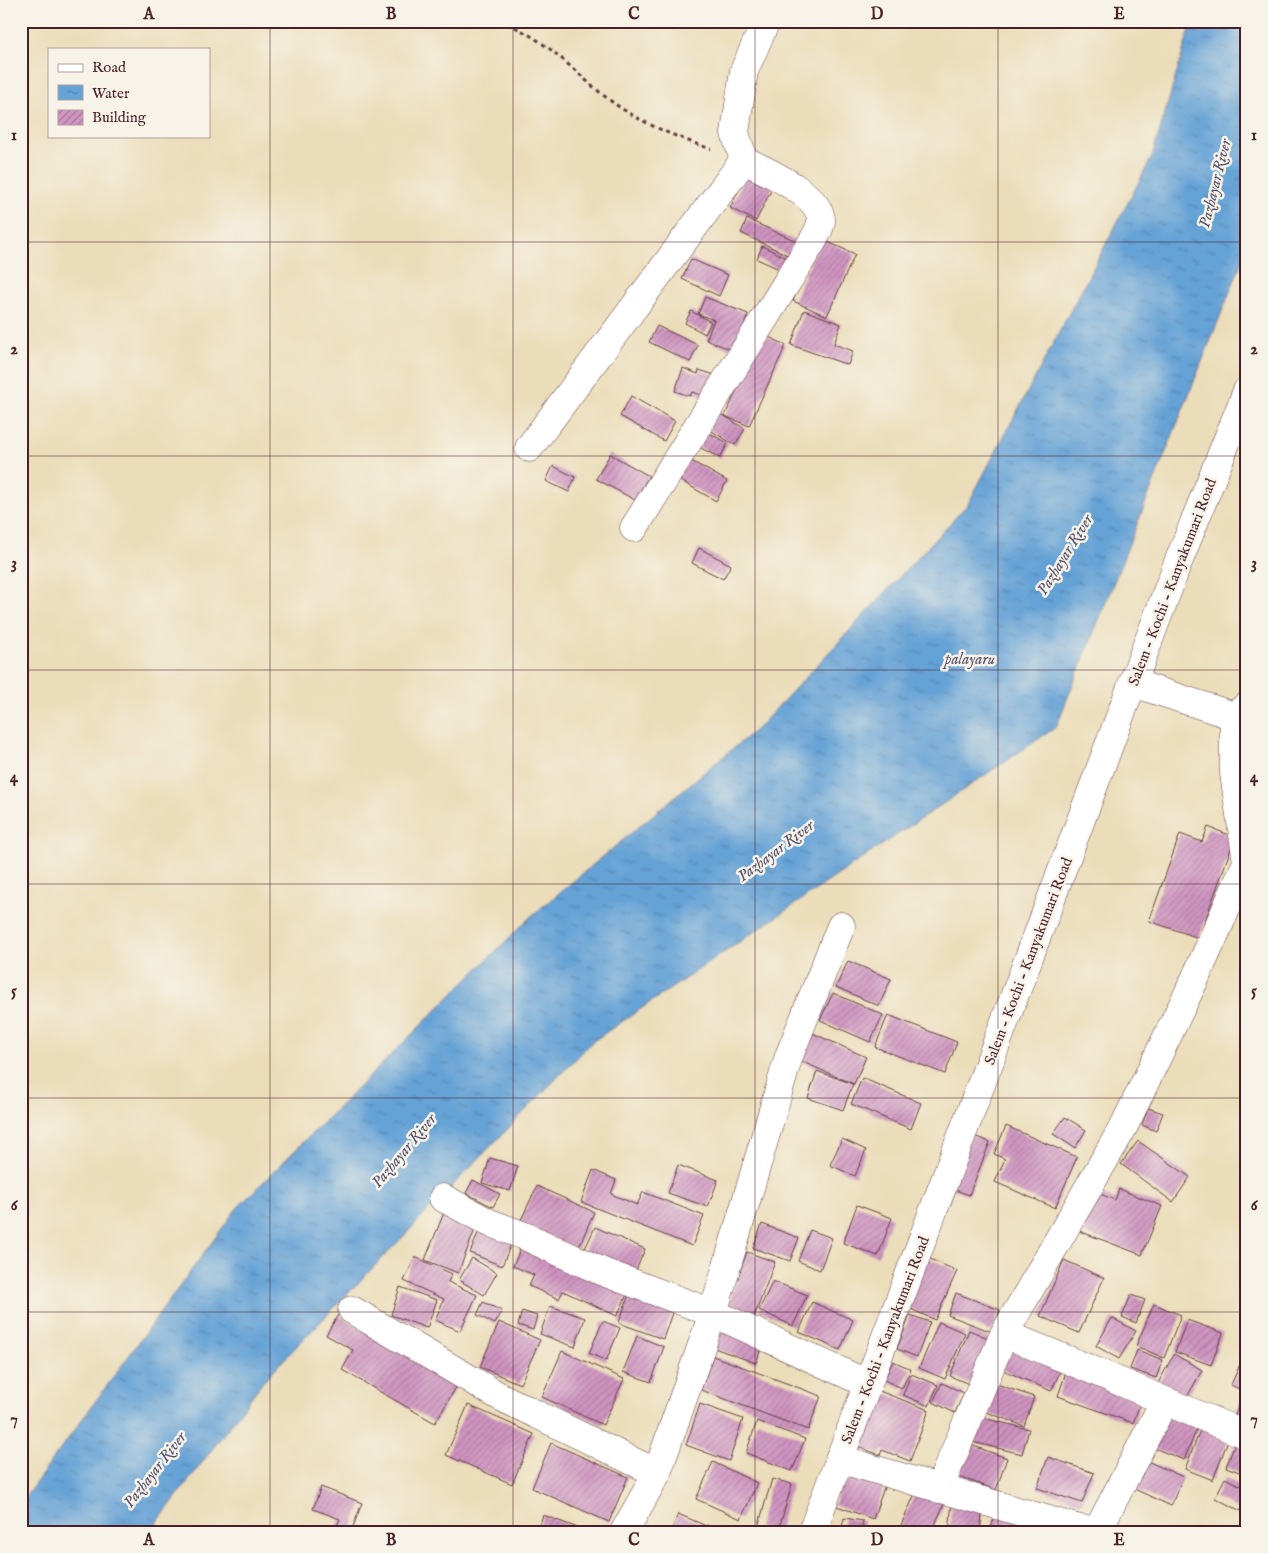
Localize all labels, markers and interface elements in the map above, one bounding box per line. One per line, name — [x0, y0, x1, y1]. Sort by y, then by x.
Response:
text: A — [143, 5, 156, 25]
text: B — [386, 5, 397, 25]
text: C — [628, 5, 640, 25]
text: D — [871, 5, 884, 25]
text: E — [1113, 5, 1125, 25]
legend — [48, 48, 210, 138]
text: Road — [92, 58, 127, 77]
text: Water — [92, 84, 130, 103]
text: Building — [92, 108, 147, 127]
text: 1 — [11, 126, 17, 146]
text: 1 — [1251, 126, 1257, 146]
water label: Pazhayar River — [1195, 136, 1237, 230]
text: 2 — [10, 340, 18, 360]
text: 2 — [1250, 340, 1258, 360]
street label: Salem - Kochi - Kanyakumari Road — [1124, 475, 1221, 689]
water label: Pazhayar River — [1033, 510, 1099, 599]
text: 3 — [11, 554, 17, 574]
text: 3 — [1251, 554, 1257, 574]
water label: palayaru — [942, 650, 995, 670]
text: 4 — [10, 768, 19, 788]
text: 4 — [1250, 768, 1259, 788]
water label: Pazhayar River — [734, 815, 820, 887]
street label: Salem - Kochi - Kanyakumari Road — [980, 854, 1077, 1068]
text: 5 — [11, 982, 17, 1002]
text: 5 — [1251, 982, 1257, 1002]
water label: Pazhayar River — [368, 1109, 442, 1192]
text: 6 — [11, 1196, 19, 1216]
text: 6 — [1251, 1196, 1259, 1216]
street label: Salem - Kochi - Kanyakumari Road — [837, 1233, 934, 1447]
text: 7 — [10, 1410, 18, 1430]
text: 7 — [1250, 1410, 1258, 1430]
water label: Pazhayar River — [120, 1427, 192, 1512]
text: A — [143, 1531, 156, 1551]
text: B — [386, 1531, 397, 1551]
text: C — [628, 1531, 640, 1551]
text: D — [871, 1531, 884, 1551]
text: E — [1113, 1531, 1125, 1551]

